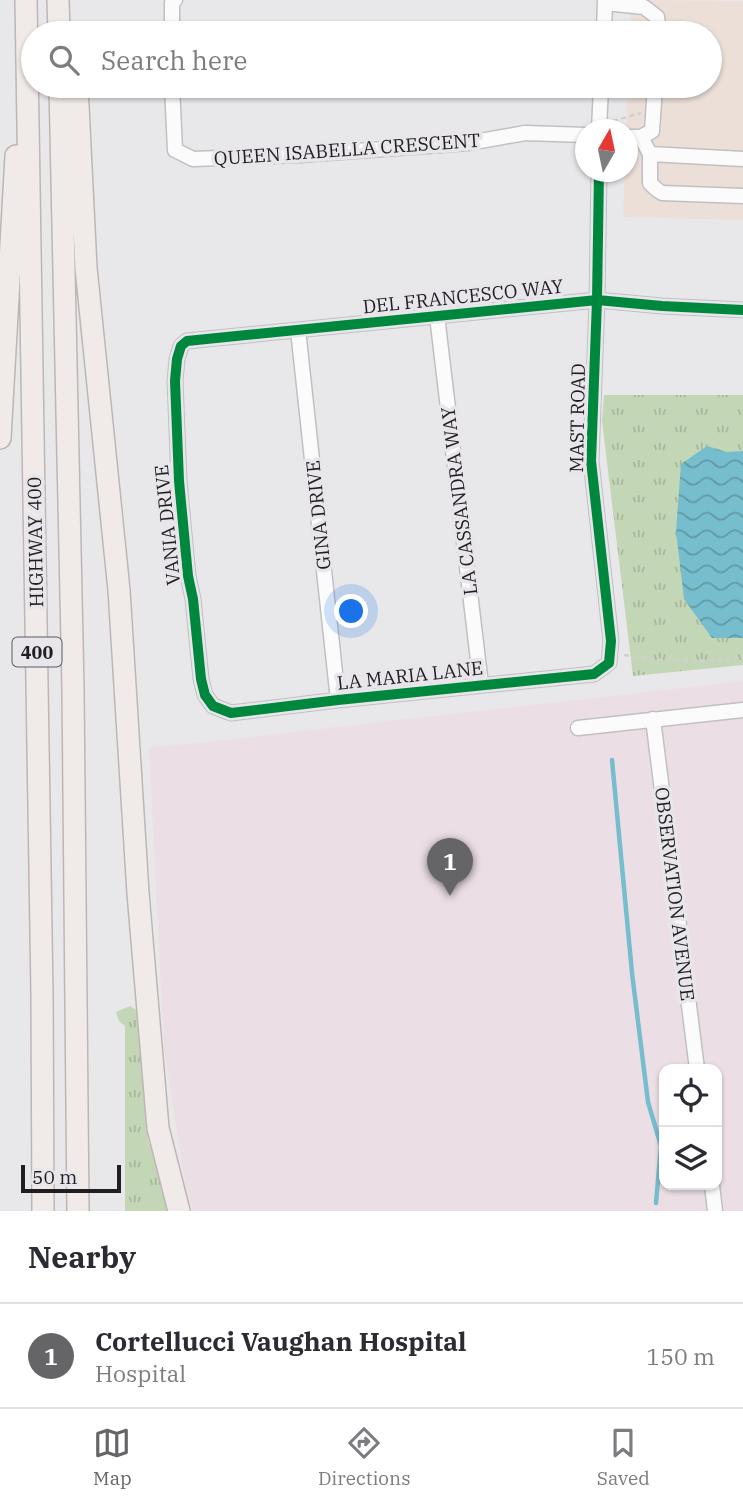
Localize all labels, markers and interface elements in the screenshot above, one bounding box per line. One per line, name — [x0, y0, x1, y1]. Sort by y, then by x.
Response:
search box — [21, 21, 722, 98]
icon: search — [45, 41, 83, 79]
text: Search here — [101, 43, 247, 77]
north arrow — [575, 119, 638, 182]
street label: QUEEN ISABELLA CRESCENT — [213, 128, 481, 170]
street label: DEL FRANCESCO WAY — [362, 274, 564, 318]
street label: MAST ROAD — [564, 363, 590, 473]
street label: LA CASSANDRA WAY — [436, 406, 482, 596]
street label: GINA DRIVE — [300, 459, 336, 571]
street label: VANIA DRIVE — [149, 464, 185, 586]
street label: HIGHWAY 400 — [22, 477, 48, 607]
your location — [334, 594, 368, 628]
road number: 400 — [12, 638, 61, 666]
street label: LA MARIA LANE — [336, 655, 484, 695]
street label: OBSERVATION AVENUE — [650, 786, 700, 1002]
pin: 1 — [427, 838, 473, 896]
map controls — [659, 1064, 722, 1190]
button: locate — [659, 1064, 722, 1127]
button: layers — [659, 1127, 722, 1190]
scale bar — [21, 1162, 121, 1194]
text: 50 m — [32, 1165, 77, 1189]
text: Nearby — [28, 1237, 136, 1276]
text: Cortellucci Vaughan Hospital — [95, 1324, 467, 1358]
text: 1 — [44, 1341, 58, 1371]
text: 150 m — [646, 1341, 715, 1371]
text: Hospital — [95, 1358, 186, 1388]
tab: Map — [93, 1424, 132, 1490]
tab: Directions — [318, 1424, 411, 1490]
tab: Saved — [597, 1424, 650, 1490]

